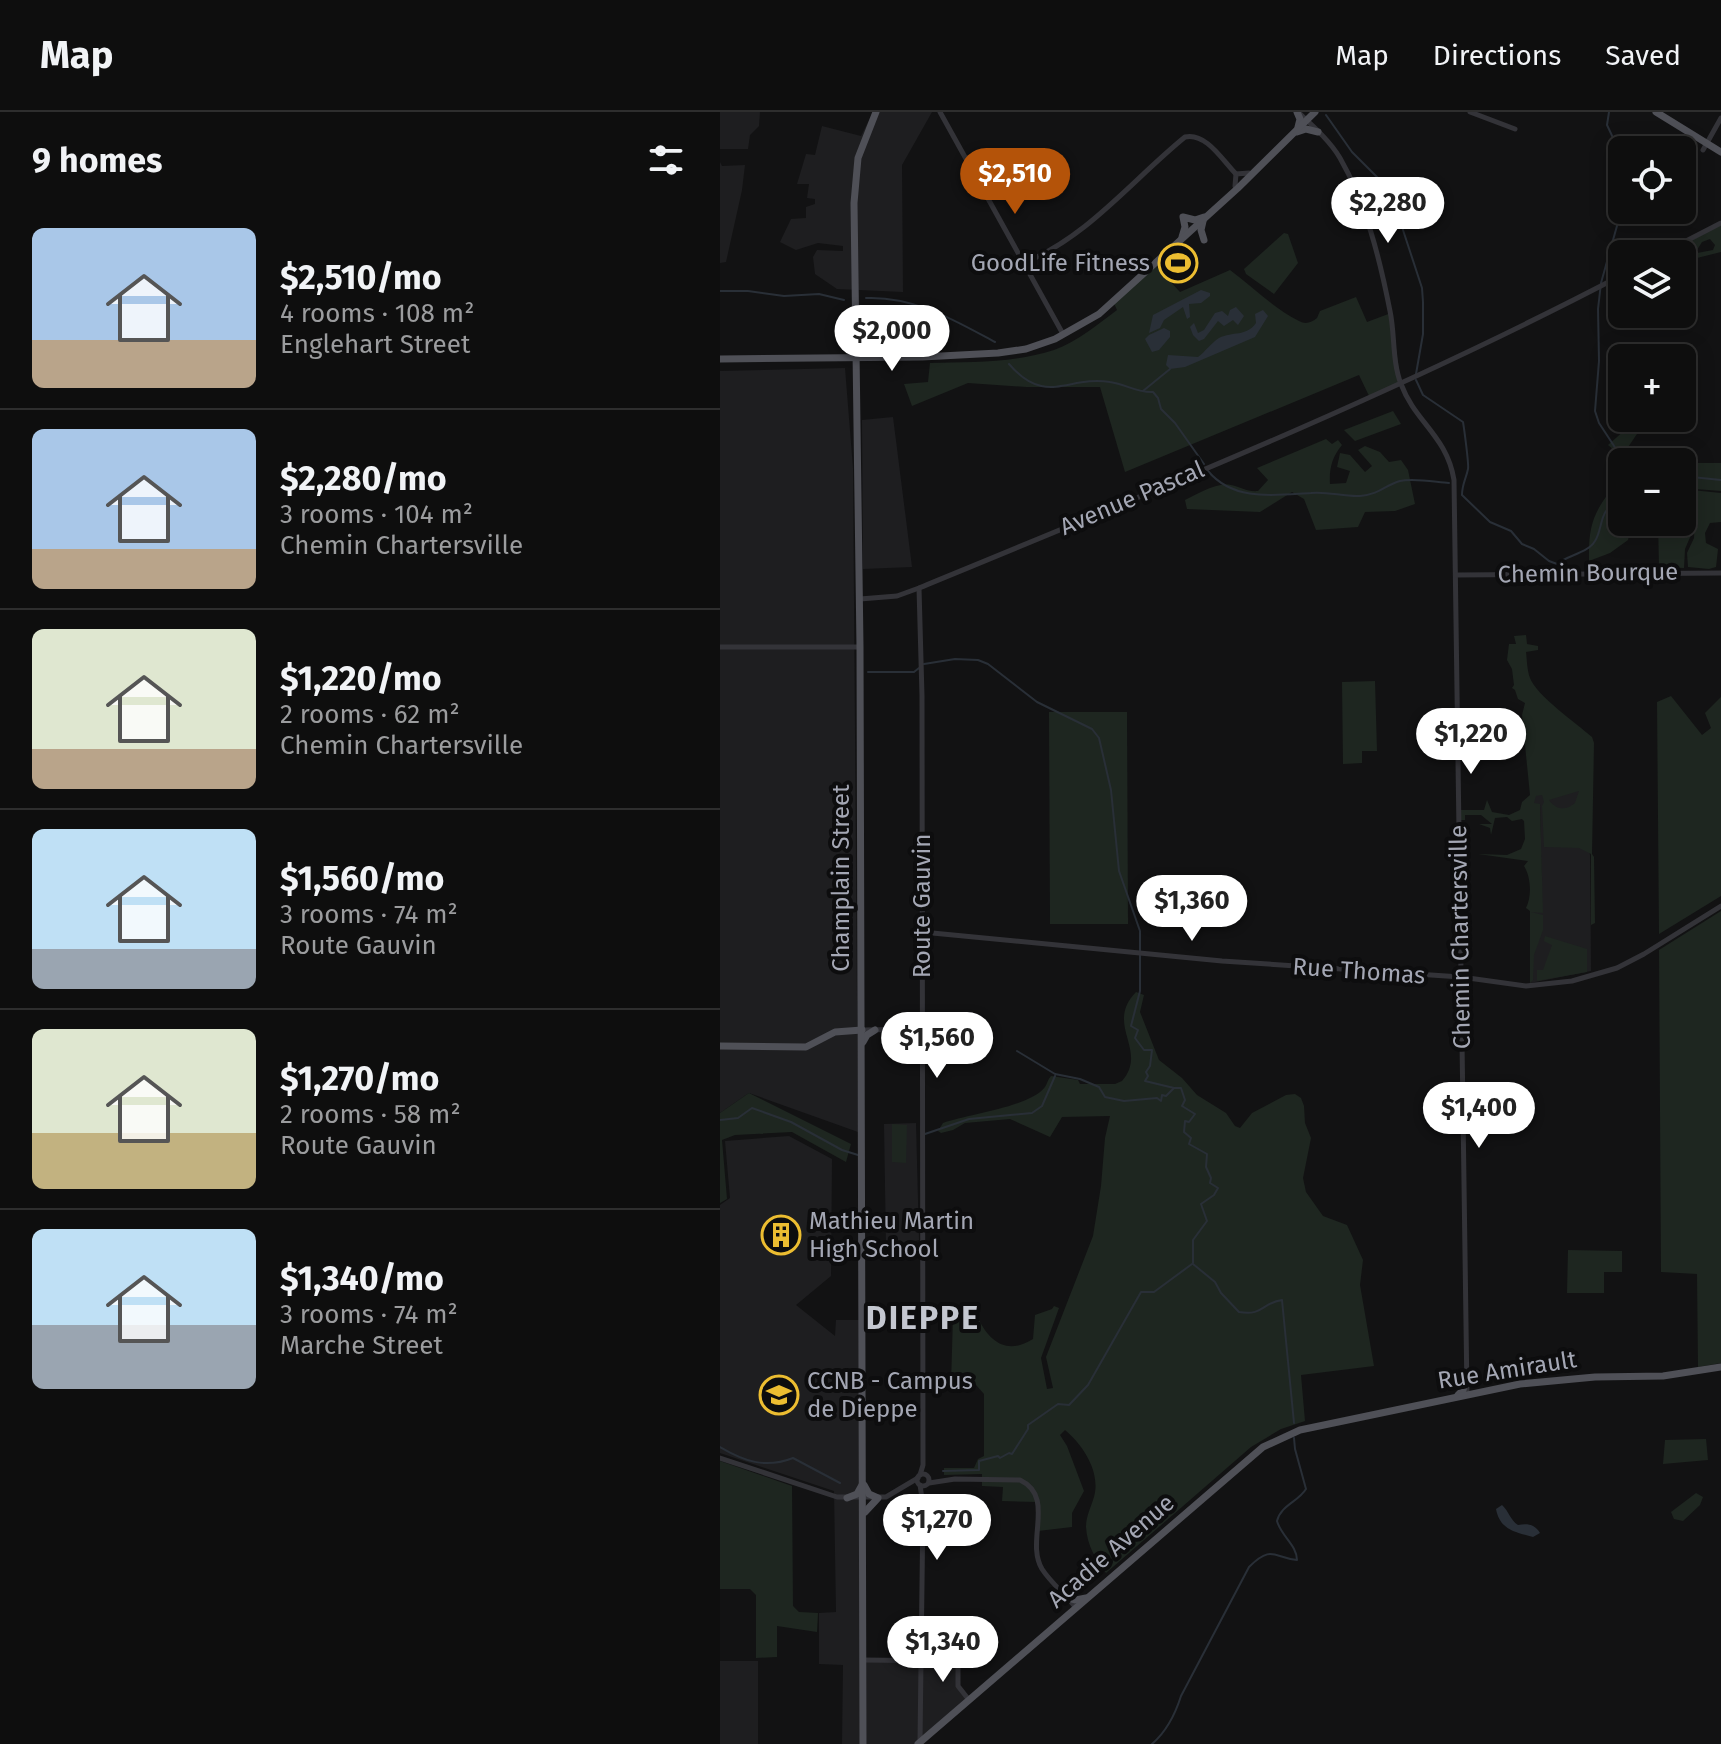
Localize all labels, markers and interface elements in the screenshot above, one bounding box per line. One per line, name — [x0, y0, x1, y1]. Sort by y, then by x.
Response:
text: Map — [40, 32, 113, 78]
text: Map — [1335, 39, 1389, 72]
text: Directions — [1433, 39, 1561, 72]
text: Saved — [1605, 39, 1681, 72]
map controls — [1608, 136, 1696, 536]
button: locate — [1608, 136, 1696, 224]
icon: filters — [644, 138, 688, 182]
text: 9 homes — [32, 140, 163, 181]
pin: $2,510 — [950, 148, 1080, 216]
text: $2,510 — [978, 158, 1052, 189]
pin: $2,280 — [1323, 177, 1453, 245]
text: $2,280 — [1349, 187, 1427, 218]
button: layers — [1608, 240, 1696, 328]
sports icon: GoodLife Fitness — [1157, 242, 1199, 284]
place label: GoodLife Fitness — [971, 249, 1150, 277]
text: $2,510/mo — [280, 257, 442, 298]
icon: home — [96, 260, 192, 356]
text: 4 rooms · 108 m² — [280, 298, 474, 329]
pin: $2,000 — [827, 305, 957, 373]
text: $2,000 — [853, 315, 931, 346]
text: Englehart Street — [280, 329, 470, 360]
button: + — [1608, 344, 1696, 432]
button: − — [1608, 448, 1696, 536]
street label: Avenue Pascal — [1056, 455, 1208, 541]
text: $2,280/mo — [280, 458, 447, 499]
icon: home — [96, 461, 192, 557]
text: 3 rooms · 104 m² — [280, 499, 473, 530]
text: Chemin Chartersville — [280, 530, 523, 561]
street label: Chemin Bourque — [1497, 557, 1679, 589]
text: $1,220/mo — [280, 658, 442, 699]
icon: home — [96, 661, 192, 757]
text: 2 rooms · 62 m² — [280, 699, 460, 730]
pin: $1,220 — [1406, 708, 1536, 776]
text: $1,220 — [1434, 718, 1508, 749]
text: Chemin Chartersville — [280, 730, 523, 761]
street label: Champlain Street — [827, 784, 855, 972]
street label: Chemin Chartersville — [1444, 825, 1476, 1049]
street label: Route Gauvin — [908, 834, 936, 978]
text: $1,560/mo — [280, 858, 444, 899]
icon: home — [96, 861, 192, 957]
pin: $1,360 — [1127, 875, 1257, 943]
text: $1,360 — [1154, 885, 1230, 916]
text: 3 rooms · 74 m² — [280, 899, 458, 930]
text: Route Gauvin — [280, 930, 437, 961]
street label: Rue Thomas — [1292, 952, 1426, 990]
pin: $1,560 — [872, 1012, 1002, 1080]
text: $1,560 — [899, 1022, 975, 1053]
text: $1,270/mo — [280, 1058, 439, 1099]
icon: home — [96, 1061, 192, 1157]
pin: $1,400 — [1414, 1082, 1544, 1150]
text: $1,400 — [1441, 1092, 1517, 1123]
text: 2 rooms · 58 m² — [280, 1099, 461, 1130]
text: Route Gauvin — [280, 1130, 437, 1161]
place label: Mathieu Martin High School — [809, 1207, 974, 1263]
building icon: Mathieu Martin High School — [760, 1214, 802, 1256]
text: $1,340/mo — [280, 1258, 444, 1299]
icon: home — [96, 1261, 192, 1357]
text: 3 rooms · 74 m² — [280, 1299, 458, 1330]
district label: DIEPPE — [866, 1299, 980, 1337]
text: Marche Street — [280, 1330, 443, 1361]
street label: Rue Amirault — [1436, 1345, 1579, 1395]
place label: CCNB - Campus de Dieppe — [807, 1367, 973, 1423]
school or university icon: CCNB - Campus de Dieppe — [758, 1374, 800, 1416]
street label: Acadie Avenue — [1042, 1489, 1180, 1613]
pin: $1,270 — [872, 1494, 1002, 1562]
text: $1,270 — [901, 1504, 973, 1535]
pin: $1,340 — [878, 1616, 1008, 1684]
text: $1,340 — [905, 1626, 981, 1657]

